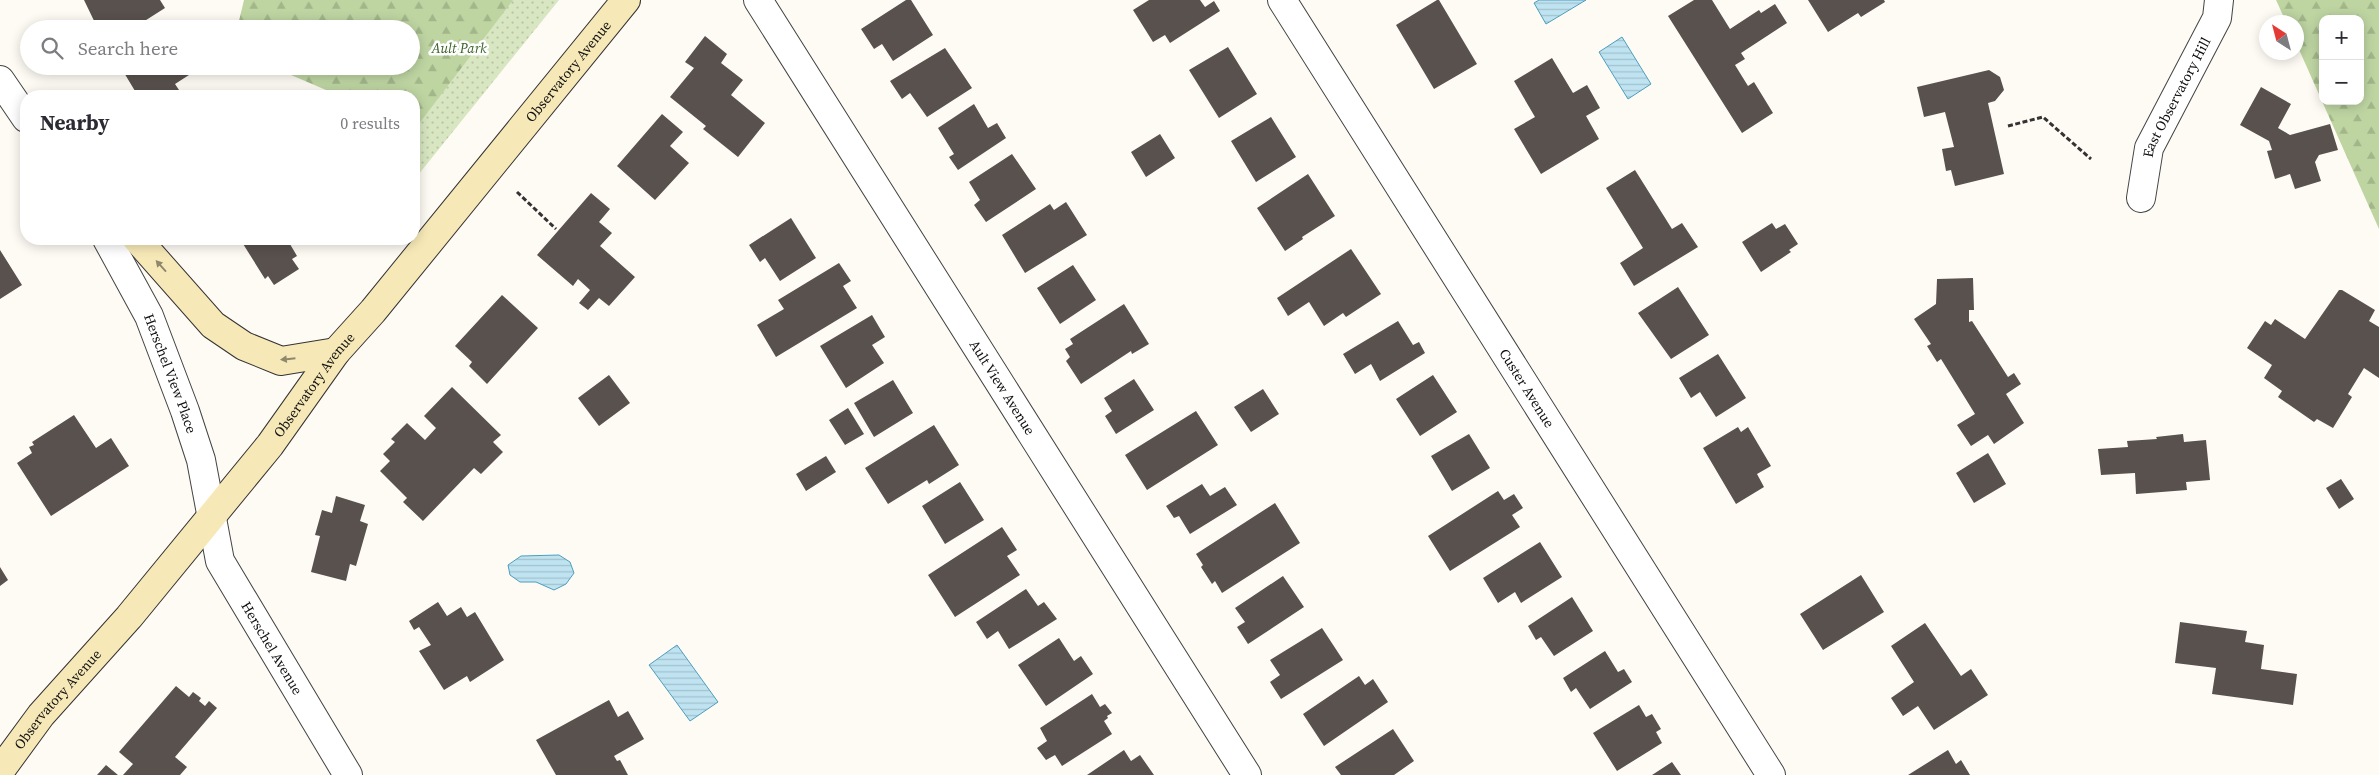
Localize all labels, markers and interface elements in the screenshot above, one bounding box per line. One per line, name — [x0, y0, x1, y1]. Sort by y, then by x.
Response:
north arrow — [2259, 15, 2304, 60]
map controls — [2319, 15, 2364, 105]
button: + — [2319, 15, 2364, 60]
street label: Observatory Avenue — [521, 16, 616, 126]
search box — [20, 20, 420, 75]
icon: search — [38, 34, 66, 62]
street label: East Observatory Hill — [2138, 34, 2215, 159]
text: Search here — [78, 35, 178, 61]
park label: Ault Park — [430, 38, 487, 58]
button: − — [2319, 60, 2364, 105]
text: Nearby — [40, 108, 110, 137]
text: 0 results — [340, 112, 400, 134]
one-way arrow — [156, 260, 167, 273]
street label: Herschel View Place — [139, 311, 202, 436]
street label: Observatory Avenue — [268, 328, 359, 441]
street label: Ault View Avenue — [965, 336, 1040, 439]
street label: Custer Avenue — [1495, 345, 1559, 432]
one-way arrow — [280, 355, 296, 363]
street label: Herschel Avenue — [236, 598, 308, 698]
street label: Observatory Avenue — [9, 645, 106, 754]

